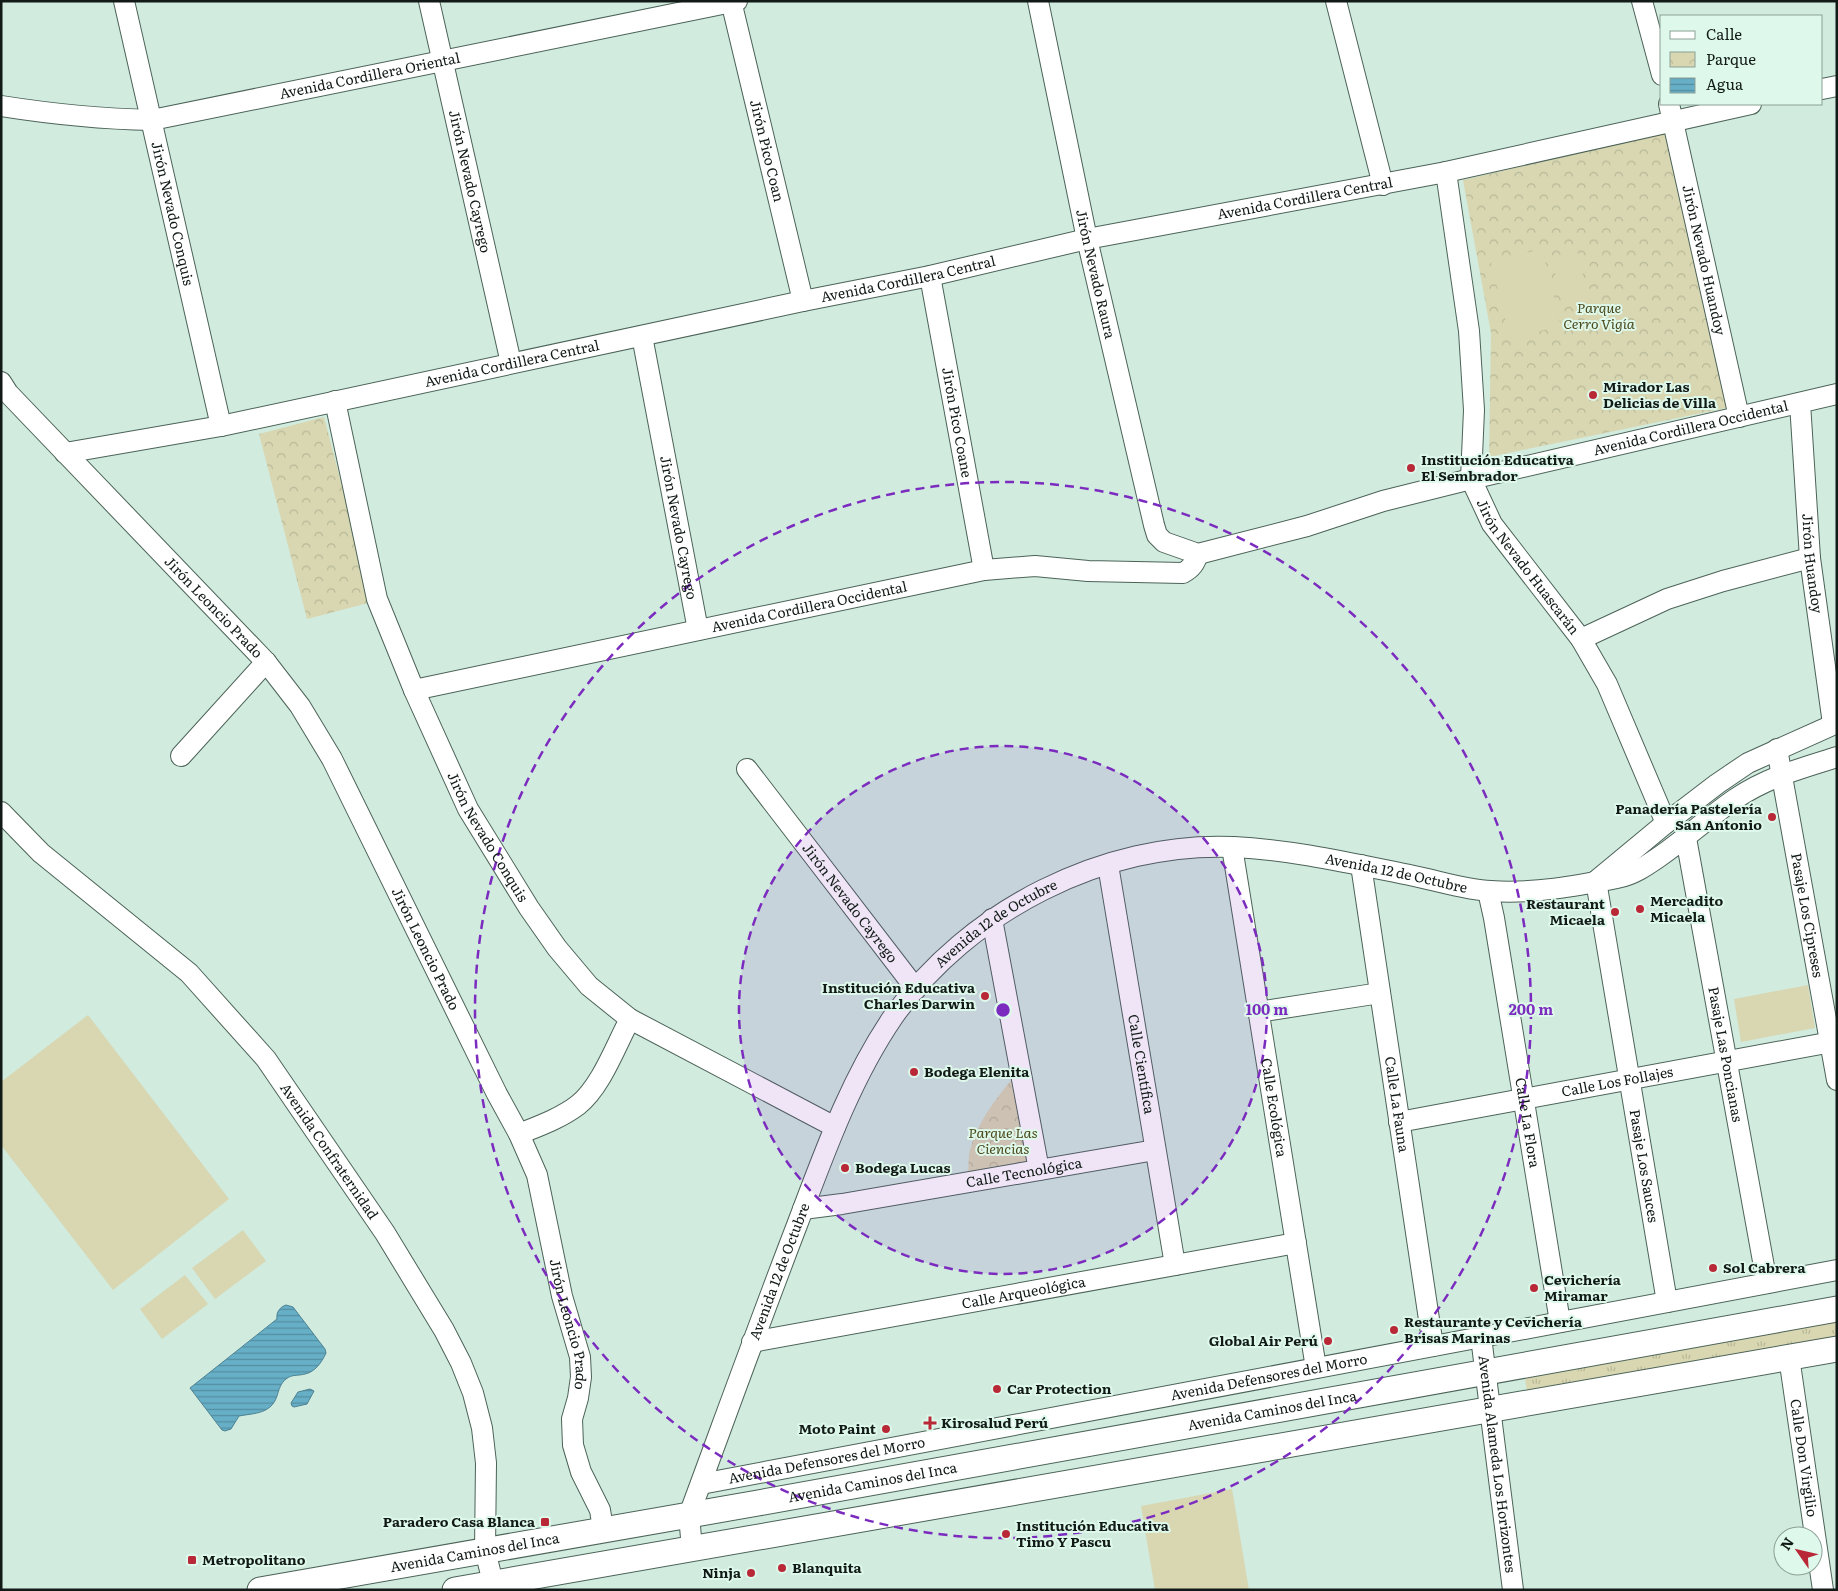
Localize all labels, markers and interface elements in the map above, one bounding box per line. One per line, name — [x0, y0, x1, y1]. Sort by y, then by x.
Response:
legend — [1660, 15, 1823, 105]
text: Calle — [1706, 22, 1742, 45]
street label: Avenida Cordillera Oriental — [278, 47, 462, 103]
text: Parque — [1706, 47, 1756, 70]
text: Agua — [1706, 72, 1744, 95]
street label: Jirón Pico Coan — [746, 97, 790, 204]
street label: Jirón Nevado Cayrego — [445, 108, 497, 255]
street label: Jirón Nevado Conquis — [147, 139, 200, 287]
street label: Avenida Cordillera Central — [1215, 171, 1394, 224]
street label: Jirón Nevado Huandoy — [1678, 183, 1732, 338]
street label: Jirón Nevado Raura — [1072, 207, 1121, 341]
street label: Avenida Cordillera Central — [819, 250, 998, 306]
park label: Parque Cerro Vigía — [1563, 297, 1635, 333]
street label: Avenida Cordillera Central — [423, 334, 601, 391]
street label: Jirón Pico Coane — [938, 365, 978, 479]
place label: Mirador Las Delicias de Villa — [1603, 376, 1717, 412]
marker: Mirador Las Delicias de Villa — [1587, 389, 1599, 401]
street label: Avenida Cordillera Occidental — [1591, 395, 1790, 459]
place label: Institución Educativa El Sembrador — [1421, 449, 1575, 485]
street label: Jirón Nevado Cayrego — [656, 454, 703, 601]
marker: Institución Educativa El Sembrador — [1405, 462, 1417, 474]
street label: Jirón Nevado Huascarán — [1473, 495, 1585, 638]
street label: Jirón Huandoy — [1798, 513, 1829, 616]
street label: Jirón Leoncio Prado — [161, 551, 268, 662]
street label: Avenida Cordillera Occidental — [709, 575, 909, 636]
street label: Jirón Nevado Conquis — [443, 768, 534, 905]
place label: Panadería Pastelería San Antonio — [1615, 798, 1763, 834]
marker: Panadería Pastelería San Antonio — [1766, 811, 1778, 823]
street label: Jirón Nevado Cayrego — [798, 838, 903, 966]
street label: Avenida 12 de Octubre — [1323, 847, 1469, 897]
street label: Pasaje Los Cipreses — [1787, 851, 1829, 979]
street label: Avenida 12 de Octubre — [930, 874, 1060, 972]
street label: Jirón Leoncio Prado — [388, 884, 465, 1013]
place label: Mercadito Micaela — [1650, 890, 1723, 926]
place label: Restaurant Micaela — [1526, 893, 1606, 929]
marker: Mercadito Micaela — [1634, 903, 1646, 915]
marker: Restaurant Micaela — [1609, 906, 1621, 918]
place label: Institución Educativa Charles Darwin — [822, 977, 976, 1013]
street label: Pasaje Las Poncianas — [1704, 985, 1749, 1124]
marker: Institución Educativa Charles Darwin — [979, 990, 991, 1002]
text: 100 m — [1246, 997, 1288, 1020]
text: 200 m — [1509, 997, 1553, 1020]
centre of rings — [994, 1001, 1012, 1019]
street label: Calle Científica — [1124, 1013, 1161, 1116]
street label: Calle La Fauna — [1381, 1055, 1415, 1154]
street label: Calle Ecológica — [1257, 1056, 1293, 1159]
place label: Bodega Elenita — [924, 1061, 1030, 1081]
street label: Calle Los Follajes — [1560, 1061, 1675, 1101]
marker: Bodega Elenita — [908, 1066, 920, 1078]
street label: Calle La Flora — [1511, 1076, 1546, 1169]
street label: Avenida Confraternidad — [276, 1078, 384, 1223]
street label: Pasaje Los Sauces — [1626, 1108, 1664, 1224]
park label: Parque Las Ciencias — [968, 1122, 1038, 1158]
street label: Calle Tecnológica — [964, 1152, 1084, 1191]
place label: Bodega Lucas — [855, 1157, 951, 1177]
marker: Bodega Lucas — [839, 1162, 851, 1174]
street label: Avenida 12 de Octubre — [744, 1200, 814, 1342]
street label: Jirón Leoncio Prado — [546, 1257, 592, 1391]
place label: Sol Cabrera — [1723, 1257, 1806, 1277]
marker: Sol Cabrera — [1707, 1262, 1719, 1274]
place label: Cevichería Miramar — [1544, 1269, 1622, 1305]
street label: Calle Arqueológica — [960, 1270, 1087, 1313]
marker: Cevichería Miramar — [1528, 1282, 1540, 1294]
place label: Restaurante y Cevichería Brisas Marinas — [1404, 1311, 1583, 1347]
marker: Restaurante y Cevichería Brisas Marinas — [1388, 1324, 1400, 1336]
place label: Global Air Perú — [1209, 1330, 1319, 1350]
marker: Global Air Perú — [1322, 1335, 1334, 1347]
street label: Avenida Defensores del Morro — [1169, 1348, 1369, 1404]
street label: Avenida Alameda Los Horizontes — [1474, 1354, 1522, 1574]
place label: Car Protection — [1007, 1378, 1112, 1398]
marker: Car Protection — [991, 1383, 1003, 1395]
street label: Avenida Caminos del Inca — [1186, 1384, 1358, 1435]
street label: Calle Don Virgilio — [1786, 1397, 1823, 1518]
place label: Kirosalud Perú — [941, 1412, 1049, 1432]
marker: Kirosalud Perú — [923, 1416, 937, 1430]
place label: Moto Paint — [798, 1418, 877, 1438]
marker: Moto Paint — [880, 1423, 892, 1435]
street label: Avenida Defensores del Morro — [727, 1431, 927, 1488]
street label: Avenida Caminos del Inca — [786, 1456, 959, 1506]
place label: Paradero Casa Blanca — [383, 1511, 536, 1531]
place label: Institución Educativa Timo Y Pascu — [1016, 1515, 1170, 1551]
marker: Paradero Casa Blanca — [539, 1516, 551, 1528]
north arrow — [1773, 1526, 1823, 1576]
street label: Avenida Caminos del Inca — [389, 1527, 561, 1576]
marker: Institución Educativa Timo Y Pascu — [1000, 1528, 1012, 1540]
text: N — [1775, 1533, 1798, 1554]
place label: Metropolitano — [202, 1549, 306, 1569]
marker: Metropolitano — [186, 1554, 198, 1566]
place label: Blanquita — [792, 1557, 863, 1577]
place label: Ninja — [702, 1562, 742, 1582]
marker: Blanquita — [776, 1562, 788, 1574]
marker: Ninja — [745, 1567, 757, 1579]

